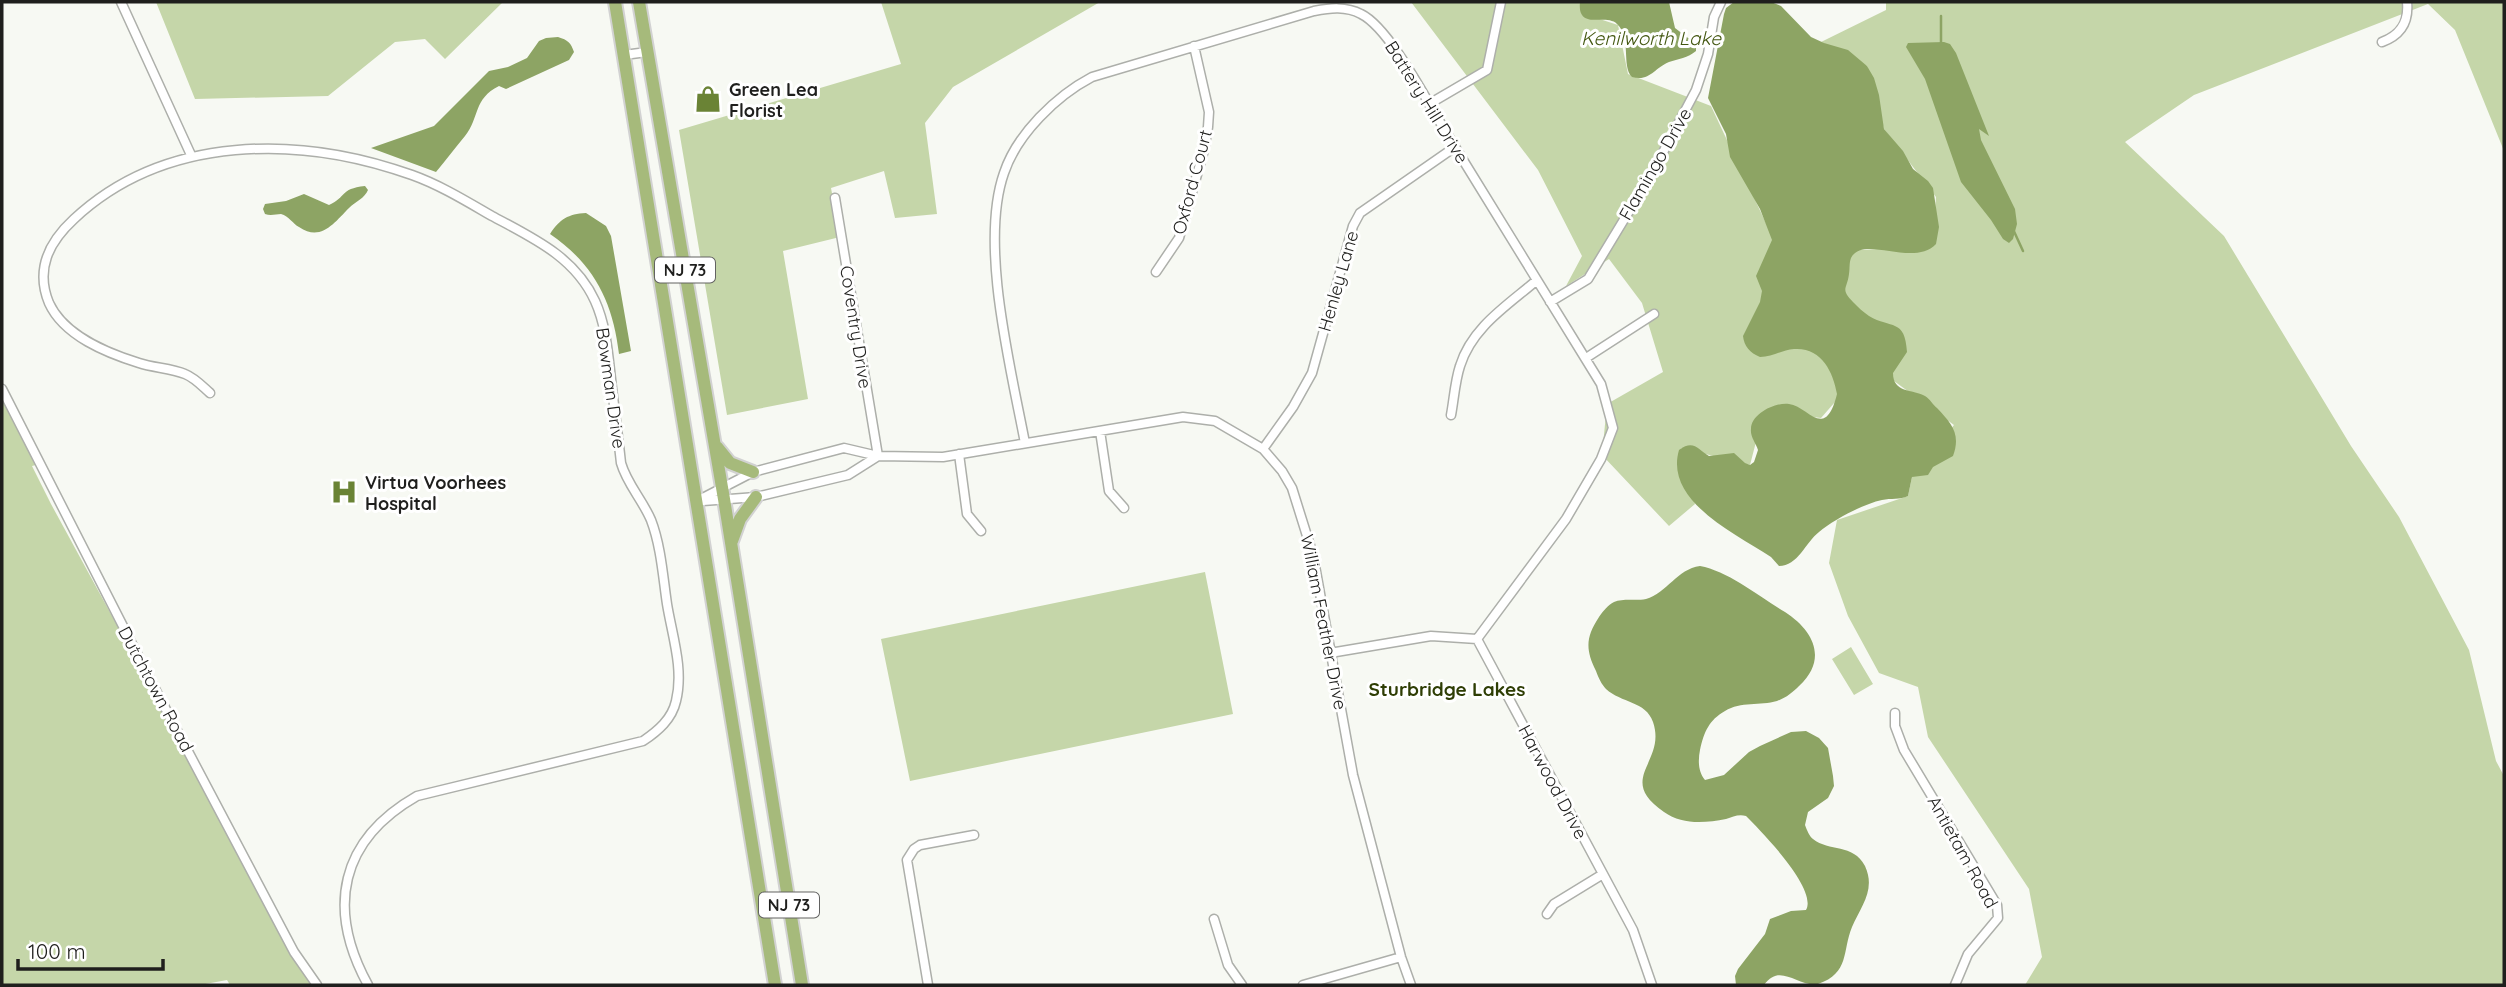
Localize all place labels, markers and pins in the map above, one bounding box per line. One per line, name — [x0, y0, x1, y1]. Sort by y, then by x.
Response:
place label: Green Lea Florist — [729, 78, 818, 122]
shop icon: Green Lea Florist — [693, 84, 723, 114]
place label: Virtua Voorhees Hospital — [365, 471, 506, 515]
hospital icon: Virtua Voorhees Hospital — [329, 477, 359, 507]

